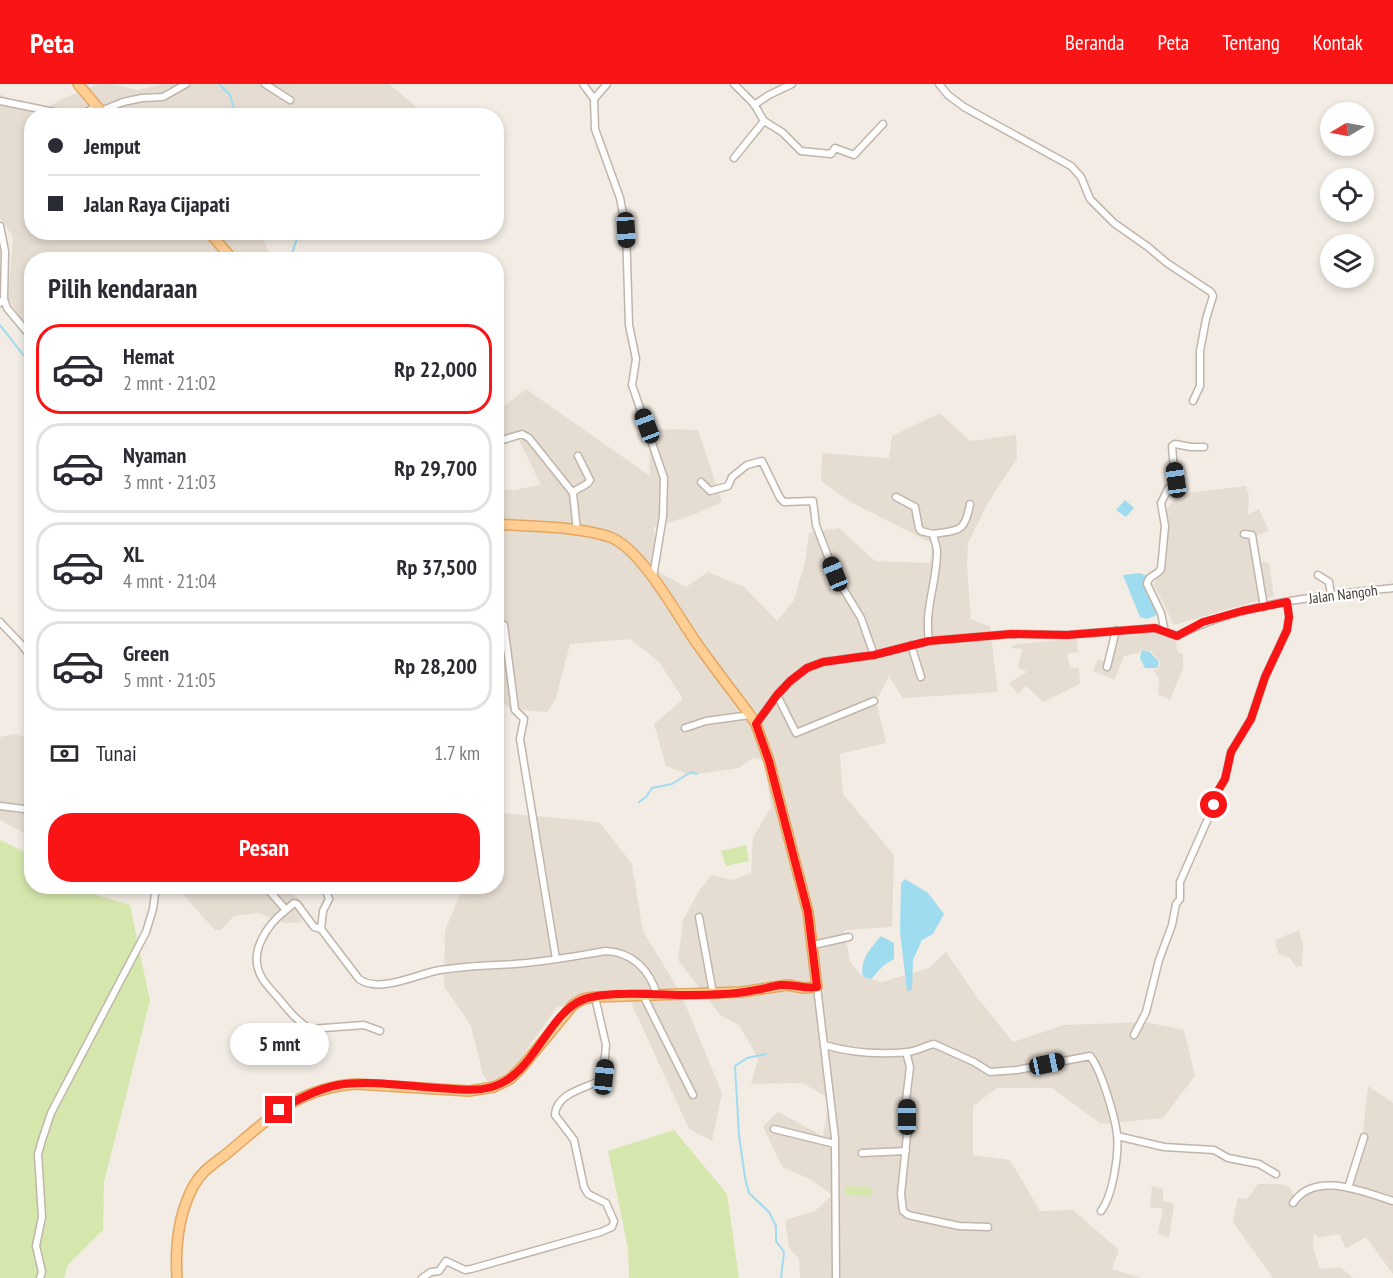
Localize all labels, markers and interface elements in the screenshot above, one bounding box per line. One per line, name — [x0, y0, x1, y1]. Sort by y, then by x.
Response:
text: Peta — [30, 24, 74, 61]
text: Beranda — [1065, 29, 1125, 56]
text: Peta — [1158, 29, 1189, 56]
text: Tentang — [1222, 29, 1280, 56]
text: Kontak — [1313, 29, 1363, 56]
north arrow — [1320, 102, 1374, 156]
map controls — [1320, 102, 1374, 288]
text: Jemput — [84, 132, 140, 160]
button: locate — [1320, 168, 1374, 222]
text: Jalan Raya Cijapati — [84, 190, 230, 218]
car — [616, 212, 636, 248]
button: layers — [1320, 234, 1374, 288]
text: Pilih kendaraan — [48, 271, 197, 305]
icon: car — [51, 342, 105, 396]
text: Hemat — [123, 342, 174, 370]
text: Rp 22,000 — [394, 355, 477, 383]
text: 2 mnt · 21:02 — [123, 370, 216, 396]
car — [632, 406, 662, 446]
icon: car — [51, 441, 105, 495]
text: Nyaman — [123, 441, 186, 469]
text: Rp 29,700 — [394, 454, 477, 482]
car — [1165, 461, 1187, 499]
text: 3 mnt · 21:03 — [123, 469, 216, 495]
icon: car — [51, 540, 105, 594]
text: XL — [123, 540, 144, 568]
text: Rp 37,500 — [396, 553, 477, 581]
car — [820, 554, 850, 594]
text: 4 mnt · 21:04 — [123, 568, 216, 594]
street label: Jalan Nangoh — [1307, 580, 1378, 608]
icon: car — [51, 639, 105, 693]
text: Green — [123, 639, 169, 667]
text: Rp 28,200 — [394, 652, 477, 680]
text: 5 mnt · 21:05 — [123, 667, 216, 693]
icon: cash — [48, 737, 81, 770]
text: Tunai — [96, 739, 137, 767]
text: 1.7 km — [434, 740, 480, 766]
route start — [1200, 791, 1227, 818]
button: Pesan — [48, 813, 480, 882]
callout: 5 mnt — [230, 1023, 328, 1065]
text: 5 mnt — [259, 1031, 300, 1057]
car — [1028, 1051, 1066, 1077]
car — [593, 1058, 615, 1096]
route end — [265, 1096, 292, 1123]
car — [898, 1099, 916, 1135]

